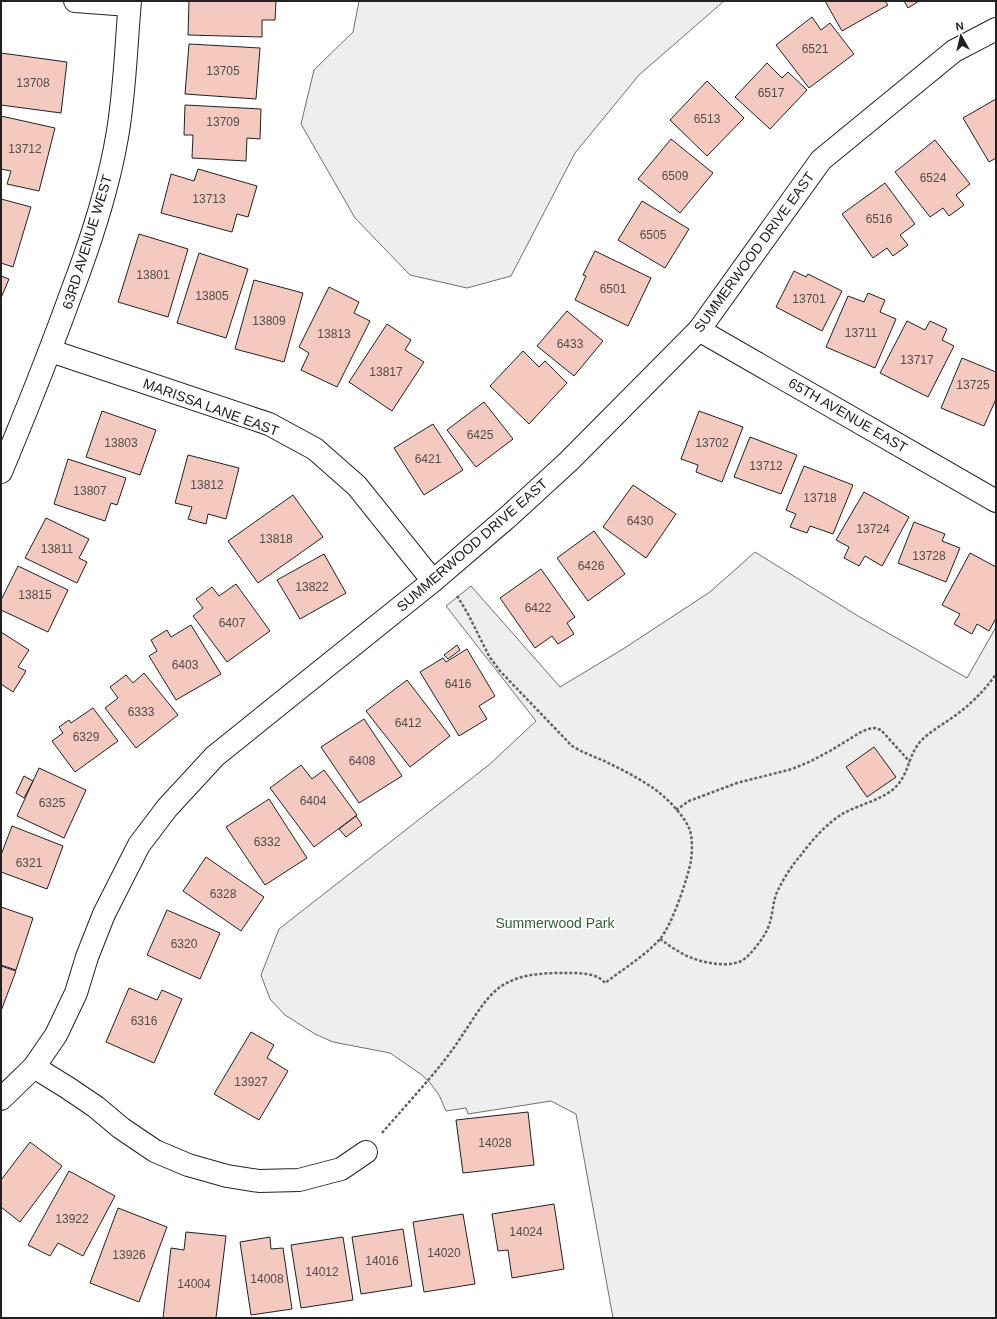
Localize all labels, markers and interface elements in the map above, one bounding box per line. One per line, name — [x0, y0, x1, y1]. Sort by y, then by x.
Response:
north arrow — [941, 16, 981, 56]
text: N — [955, 20, 964, 33]
house number: 6521 — [802, 42, 829, 56]
house number: 13705 — [206, 64, 240, 78]
house number: 13708 — [16, 76, 50, 90]
house number: 6517 — [758, 86, 785, 100]
house number: 6513 — [694, 112, 721, 126]
house number: 13709 — [206, 115, 240, 129]
house number: 13712 — [8, 142, 42, 156]
street label: SUMMERWOOD DRIVE EAST — [690, 168, 818, 335]
house number: 6509 — [662, 169, 689, 183]
house number: 6524 — [920, 171, 947, 185]
street label: 63RD AVENUE WEST — [59, 172, 115, 311]
house number: 13713 — [192, 192, 226, 206]
house number: 6516 — [866, 212, 893, 226]
house number: 6505 — [640, 228, 667, 242]
house number: 13801 — [136, 268, 170, 282]
house number: 6501 — [600, 282, 627, 296]
house number: 13805 — [195, 289, 229, 303]
house number: 13701 — [792, 292, 826, 306]
house number: 13809 — [252, 314, 286, 328]
house number: 13711 — [845, 326, 878, 340]
house number: 13813 — [317, 327, 351, 341]
house number: 6433 — [557, 337, 584, 351]
house number: 13717 — [900, 353, 934, 367]
house number: 13817 — [369, 365, 403, 379]
street label: 65TH AVENUE EAST — [786, 374, 911, 456]
street label: MARISSA LANE EAST — [141, 375, 281, 439]
house number: 13725 — [956, 378, 990, 392]
house number: 6425 — [467, 428, 494, 442]
house number: 13803 — [104, 436, 138, 450]
house number: 13702 — [695, 436, 729, 450]
house number: 6421 — [415, 452, 442, 466]
house number: 13712 — [749, 459, 783, 473]
street label: SUMMERWOOD DRIVE EAST — [393, 475, 551, 615]
house number: 13812 — [190, 478, 224, 492]
house number: 13807 — [73, 484, 107, 498]
house number: 13718 — [803, 491, 837, 505]
house number: 6430 — [627, 514, 654, 528]
house number: 13724 — [856, 522, 890, 536]
house number: 13818 — [259, 532, 293, 546]
house number: 13811 — [41, 542, 74, 556]
house number: 13728 — [912, 549, 946, 563]
house number: 6426 — [578, 559, 605, 573]
house number: 13822 — [295, 580, 329, 594]
house number: 13815 — [18, 588, 52, 602]
house number: 6422 — [525, 601, 552, 615]
house number: 6407 — [219, 616, 246, 630]
house number: 6403 — [172, 658, 199, 672]
house number: 6416 — [445, 677, 472, 691]
house number: 6333 — [128, 705, 155, 719]
house number: 6412 — [395, 716, 422, 730]
house number: 6329 — [73, 730, 100, 744]
house number: 6408 — [349, 754, 376, 768]
house number: 6404 — [300, 794, 327, 808]
house number: 6325 — [39, 796, 66, 810]
house number: 6332 — [254, 835, 281, 849]
house number: 6321 — [16, 856, 43, 870]
house number: 6328 — [210, 887, 237, 901]
park label: Summerwood Park — [495, 915, 616, 931]
house number: 6320 — [171, 937, 198, 951]
house number: 6316 — [131, 1014, 158, 1028]
house number: 13927 — [234, 1075, 268, 1089]
house number: 14028 — [478, 1136, 512, 1150]
house number: 13922 — [55, 1212, 89, 1226]
house number: 14024 — [509, 1225, 543, 1239]
house number: 14020 — [427, 1246, 461, 1260]
house number: 13926 — [112, 1248, 146, 1262]
house number: 14016 — [365, 1254, 399, 1268]
house number: 14012 — [305, 1265, 339, 1279]
house number: 14008 — [250, 1272, 284, 1286]
house number: 14004 — [177, 1277, 211, 1291]

